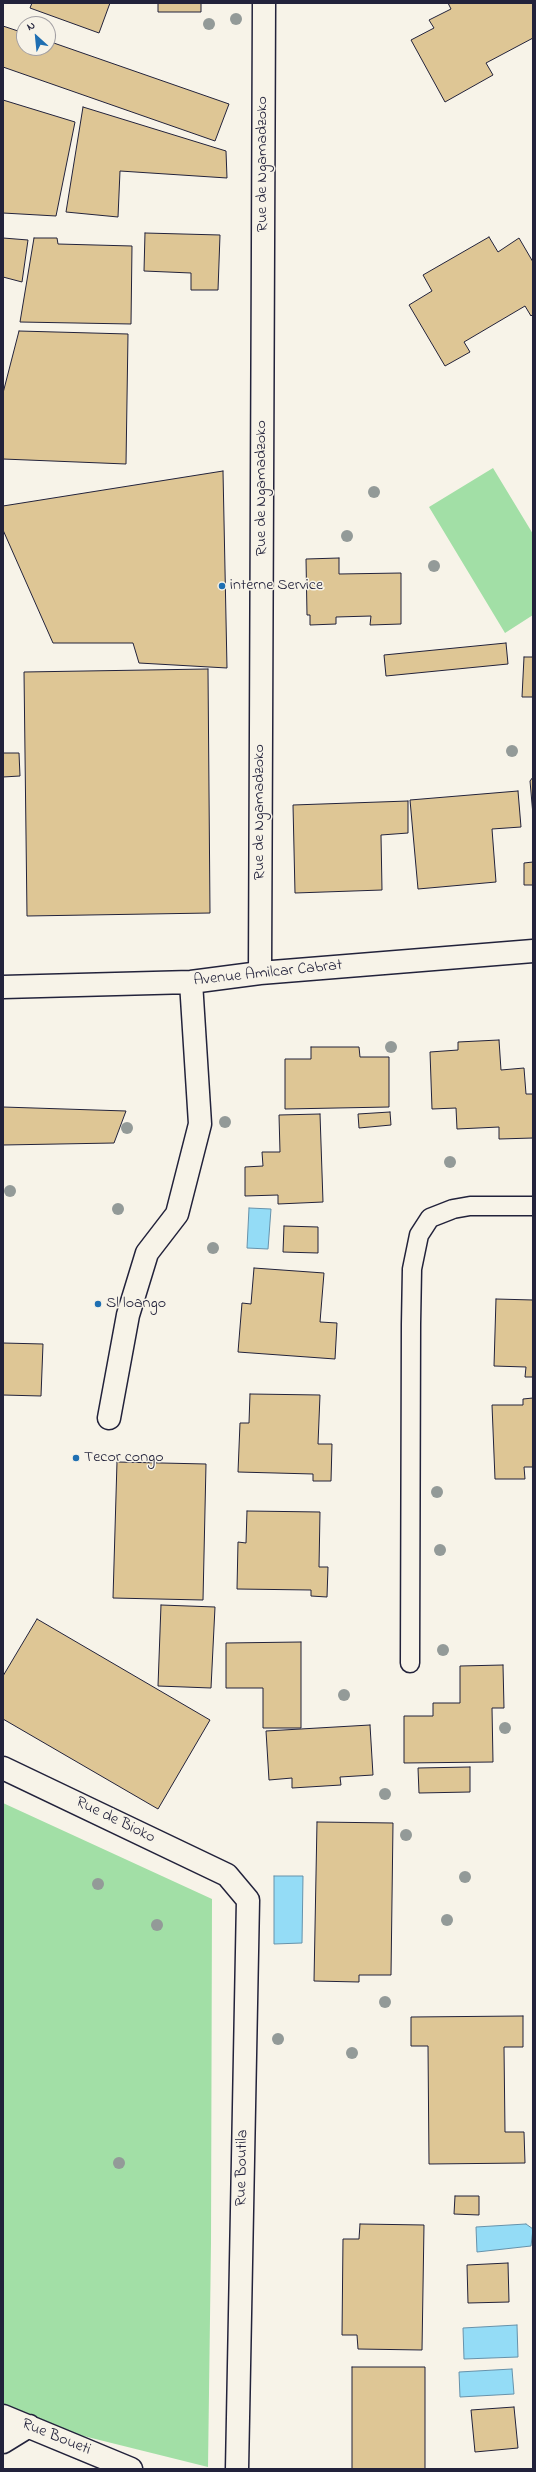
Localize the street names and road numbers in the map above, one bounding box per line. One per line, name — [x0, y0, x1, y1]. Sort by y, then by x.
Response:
street label: Rue de Ngamadzoko — [253, 96, 273, 232]
street label: Rue de Ngamadzoko — [252, 420, 272, 556]
street label: Rue de Ngamadzoko — [250, 744, 270, 880]
street label: Avenue Amilcar Cabrat — [193, 957, 343, 991]
street label: Rue de Bioko — [72, 1794, 158, 1848]
street label: Rue Boutila — [233, 2129, 253, 2207]
street label: Rue Boueti — [19, 2415, 93, 2461]

